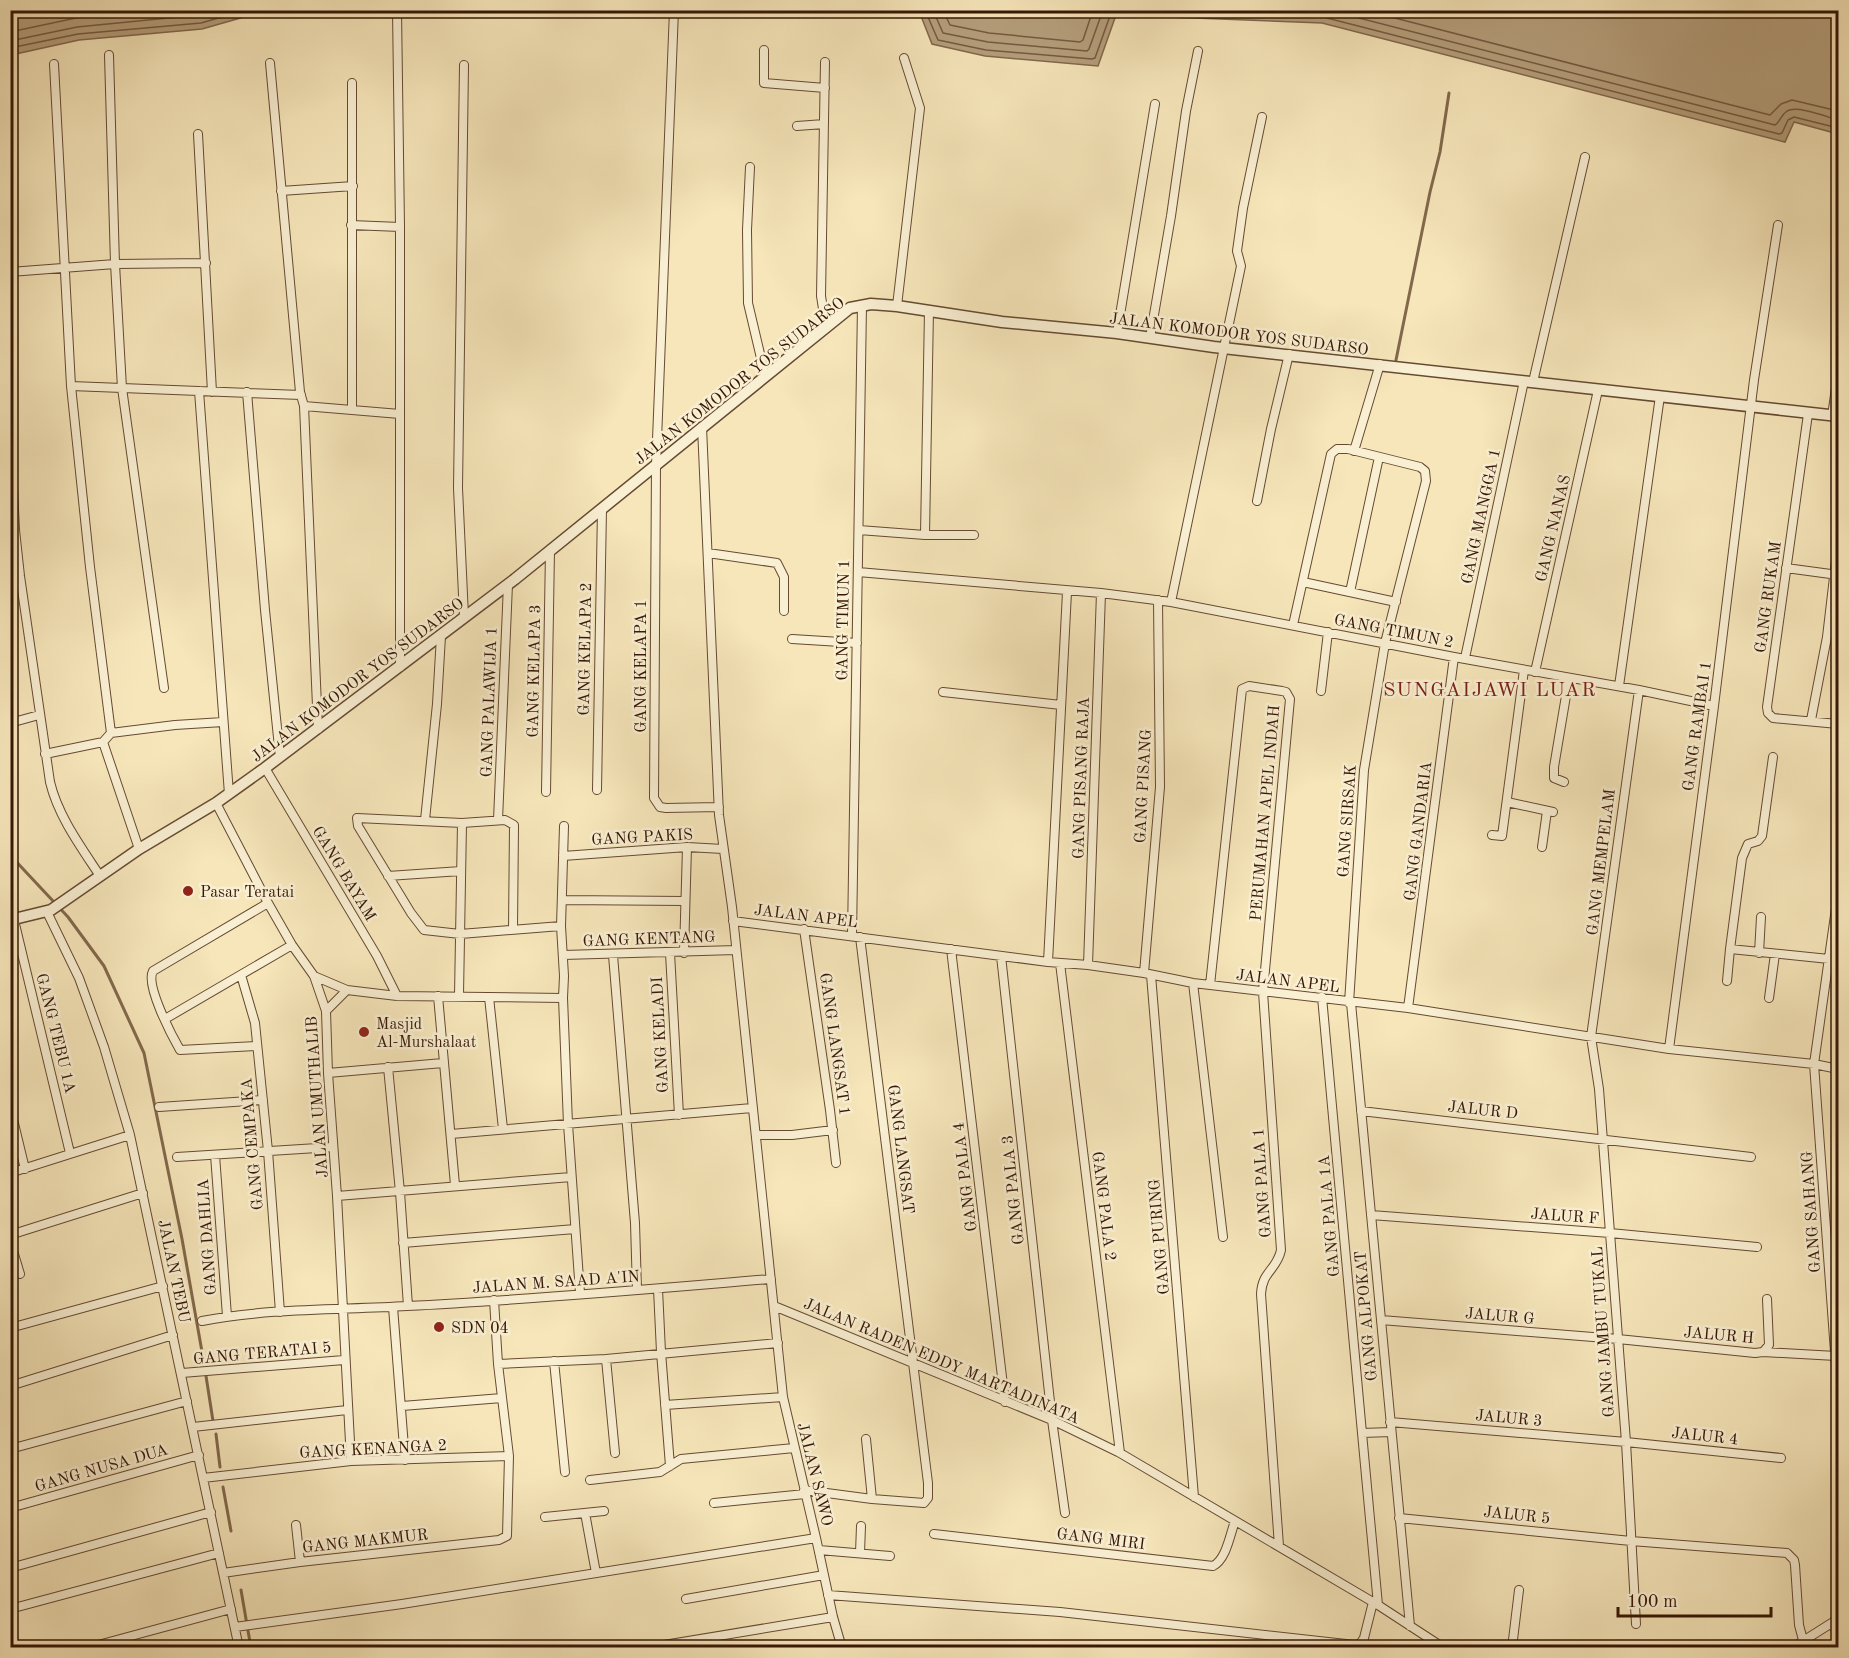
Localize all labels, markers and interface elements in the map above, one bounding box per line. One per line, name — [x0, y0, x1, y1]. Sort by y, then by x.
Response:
street label: JALAN KOMODOR YOS SUDARSO — [632, 295, 848, 468]
street label: JALAN KOMODOR YOS SUDARSO — [1108, 311, 1369, 359]
street label: GANG MANGGA 1 — [1460, 447, 1504, 586]
street label: GANG NANAS — [1534, 473, 1574, 584]
street label: GANG RUKAM — [1753, 540, 1785, 654]
street label: GANG TIMUN 1 — [835, 559, 853, 681]
street label: GANG KELAPA 2 — [577, 582, 595, 716]
street label: JALAN KOMODOR YOS SUDARSO — [249, 596, 467, 766]
street label: GANG KELAPA 1 — [634, 599, 650, 733]
street label: GANG KELAPA 3 — [526, 604, 544, 738]
street label: GANG TIMUN 2 — [1333, 613, 1455, 651]
street label: GANG PALAWIJA 1 — [479, 626, 501, 778]
street label: GANG RAMBAI 1 — [1681, 660, 1715, 792]
district label: SUNGAIJAWI LUAR — [1383, 681, 1597, 701]
street label: GANG PISANG RAJA — [1071, 697, 1093, 859]
street label: PERUMAHAN APEL INDAH — [1249, 704, 1283, 922]
street label: GANG PISANG — [1133, 728, 1155, 844]
street label: GANG GANDARIA — [1402, 760, 1436, 902]
street label: GANG SIRSAK — [1336, 764, 1360, 878]
street label: GANG MEMPELAM — [1585, 788, 1619, 937]
street label: GANG BAYAM — [309, 824, 378, 924]
street label: GANG PAKIS — [591, 827, 693, 849]
marker: Pasar Teratai — [181, 884, 195, 898]
place label: Pasar Teratai — [200, 885, 294, 901]
street label: JALAN APEL — [753, 903, 859, 931]
street label: GANG KENTANG — [582, 930, 716, 950]
street label: JALAN APEL — [1235, 968, 1341, 996]
street label: GANG TEBU 1A — [32, 972, 78, 1095]
street label: GANG LANGSAT 1 — [816, 972, 852, 1117]
street label: GANG KELADI — [650, 976, 672, 1093]
street label: JALAN UMUTHALIB — [304, 1015, 332, 1178]
place label: Masjid Al-Murshalaat — [376, 1017, 477, 1051]
marker: Masjid Al-Murshalaat — [357, 1025, 371, 1039]
street label: GANG CEMPAKA — [239, 1077, 267, 1211]
street label: GANG LANGSAT — [884, 1084, 916, 1215]
street label: JALUR D — [1447, 1099, 1519, 1123]
street label: GANG PALA 4 — [951, 1121, 981, 1232]
street label: GANG PALA 1 — [1251, 1127, 1275, 1238]
street label: GANG PALA 3 — [1000, 1134, 1028, 1245]
street label: GANG SAHANG — [1800, 1150, 1824, 1273]
street label: GANG PALA 2 — [1088, 1151, 1118, 1262]
street label: GANG PALA 1A — [1317, 1154, 1343, 1278]
street label: GANG DAHLIA — [196, 1178, 220, 1296]
street label: GANG PURING — [1147, 1178, 1173, 1295]
street label: JALUR F — [1530, 1207, 1600, 1227]
street label: JALAN TEBU — [154, 1218, 192, 1325]
street label: GANG JAMBU TUKAL — [1590, 1246, 1618, 1418]
street label: GANG ALPOKAT — [1353, 1250, 1381, 1382]
street label: JALAN M. SAAD A'IN — [472, 1269, 640, 1297]
street label: JALAN RADEN EDDY MARTADINATA — [801, 1296, 1082, 1427]
street label: JALUR G — [1464, 1306, 1536, 1328]
marker: SDN 04 — [432, 1320, 446, 1334]
place label: SDN 04 — [451, 1321, 509, 1337]
street label: JALUR H — [1683, 1325, 1755, 1347]
street label: GANG TERATAI 5 — [192, 1340, 332, 1368]
street label: JALUR 3 — [1475, 1408, 1543, 1430]
street label: JALAN SAWO — [793, 1421, 835, 1528]
street label: JALUR 4 — [1670, 1426, 1739, 1448]
street label: GANG KENANGA 2 — [299, 1438, 447, 1462]
street label: GANG NUSA DUA — [33, 1442, 170, 1496]
street label: JALUR 5 — [1482, 1505, 1551, 1527]
street label: GANG MAKMUR — [301, 1527, 429, 1557]
street label: GANG MIRI — [1056, 1527, 1146, 1553]
scale bar — [1618, 1580, 1771, 1618]
text: 100 m — [1627, 1593, 1678, 1611]

